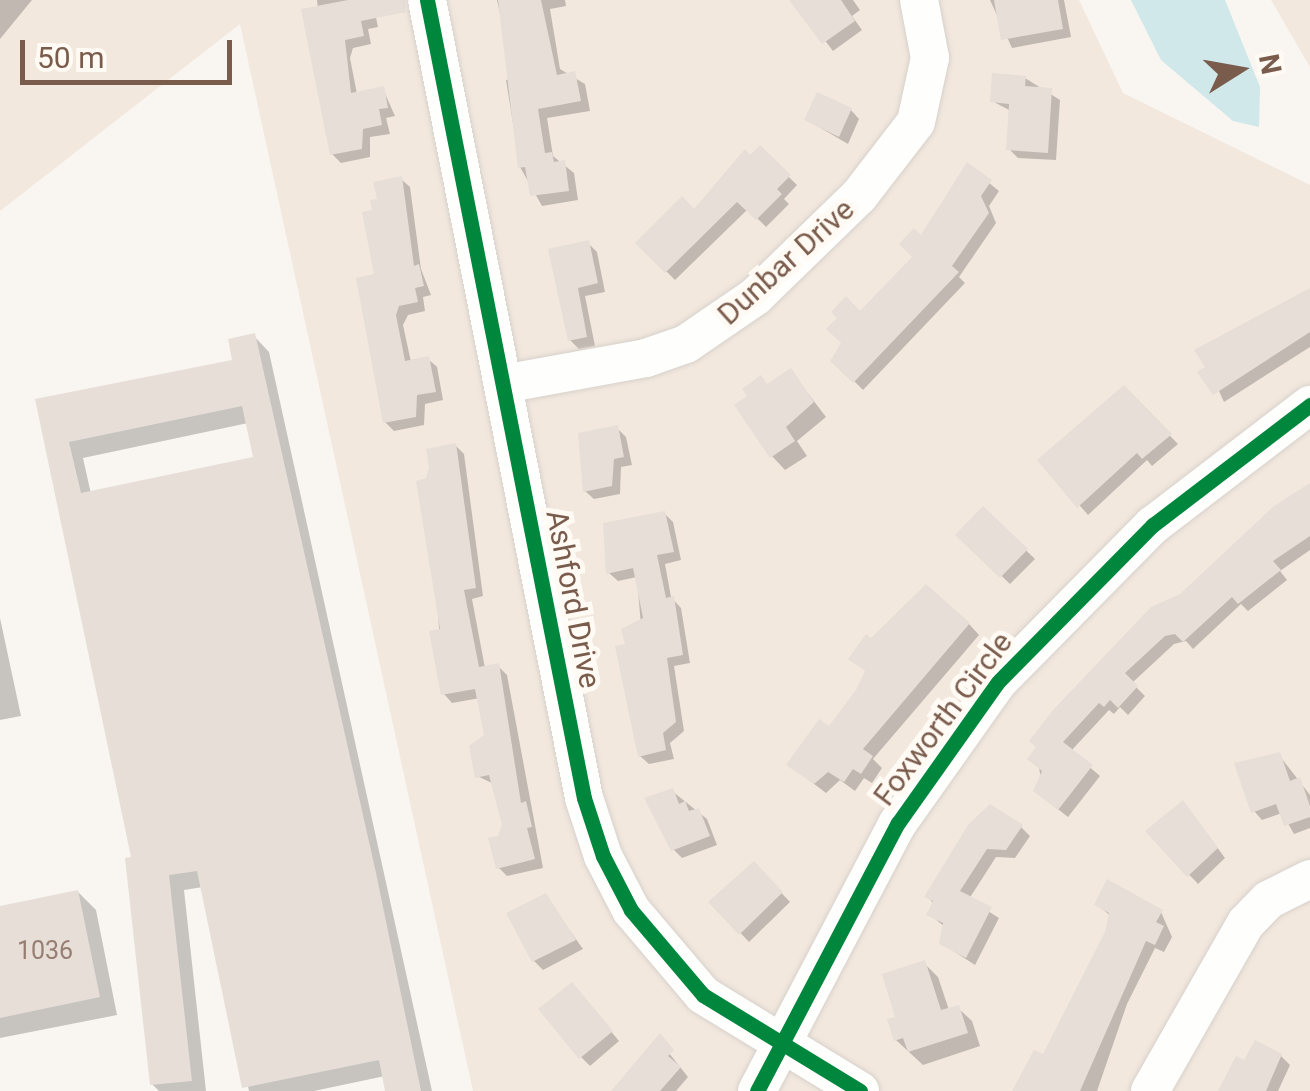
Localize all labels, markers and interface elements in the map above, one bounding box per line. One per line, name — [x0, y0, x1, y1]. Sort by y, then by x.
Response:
scale bar — [25, 20, 238, 82]
north arrow — [1190, 20, 1290, 120]
text: 50 m — [37, 40, 104, 75]
text: N — [1252, 51, 1288, 77]
street label: Dunbar Drive — [710, 191, 862, 333]
street label: Ashford Drive — [538, 507, 608, 691]
street label: Foxworth Circle — [866, 625, 1020, 813]
house number: 1036 — [17, 936, 73, 966]

